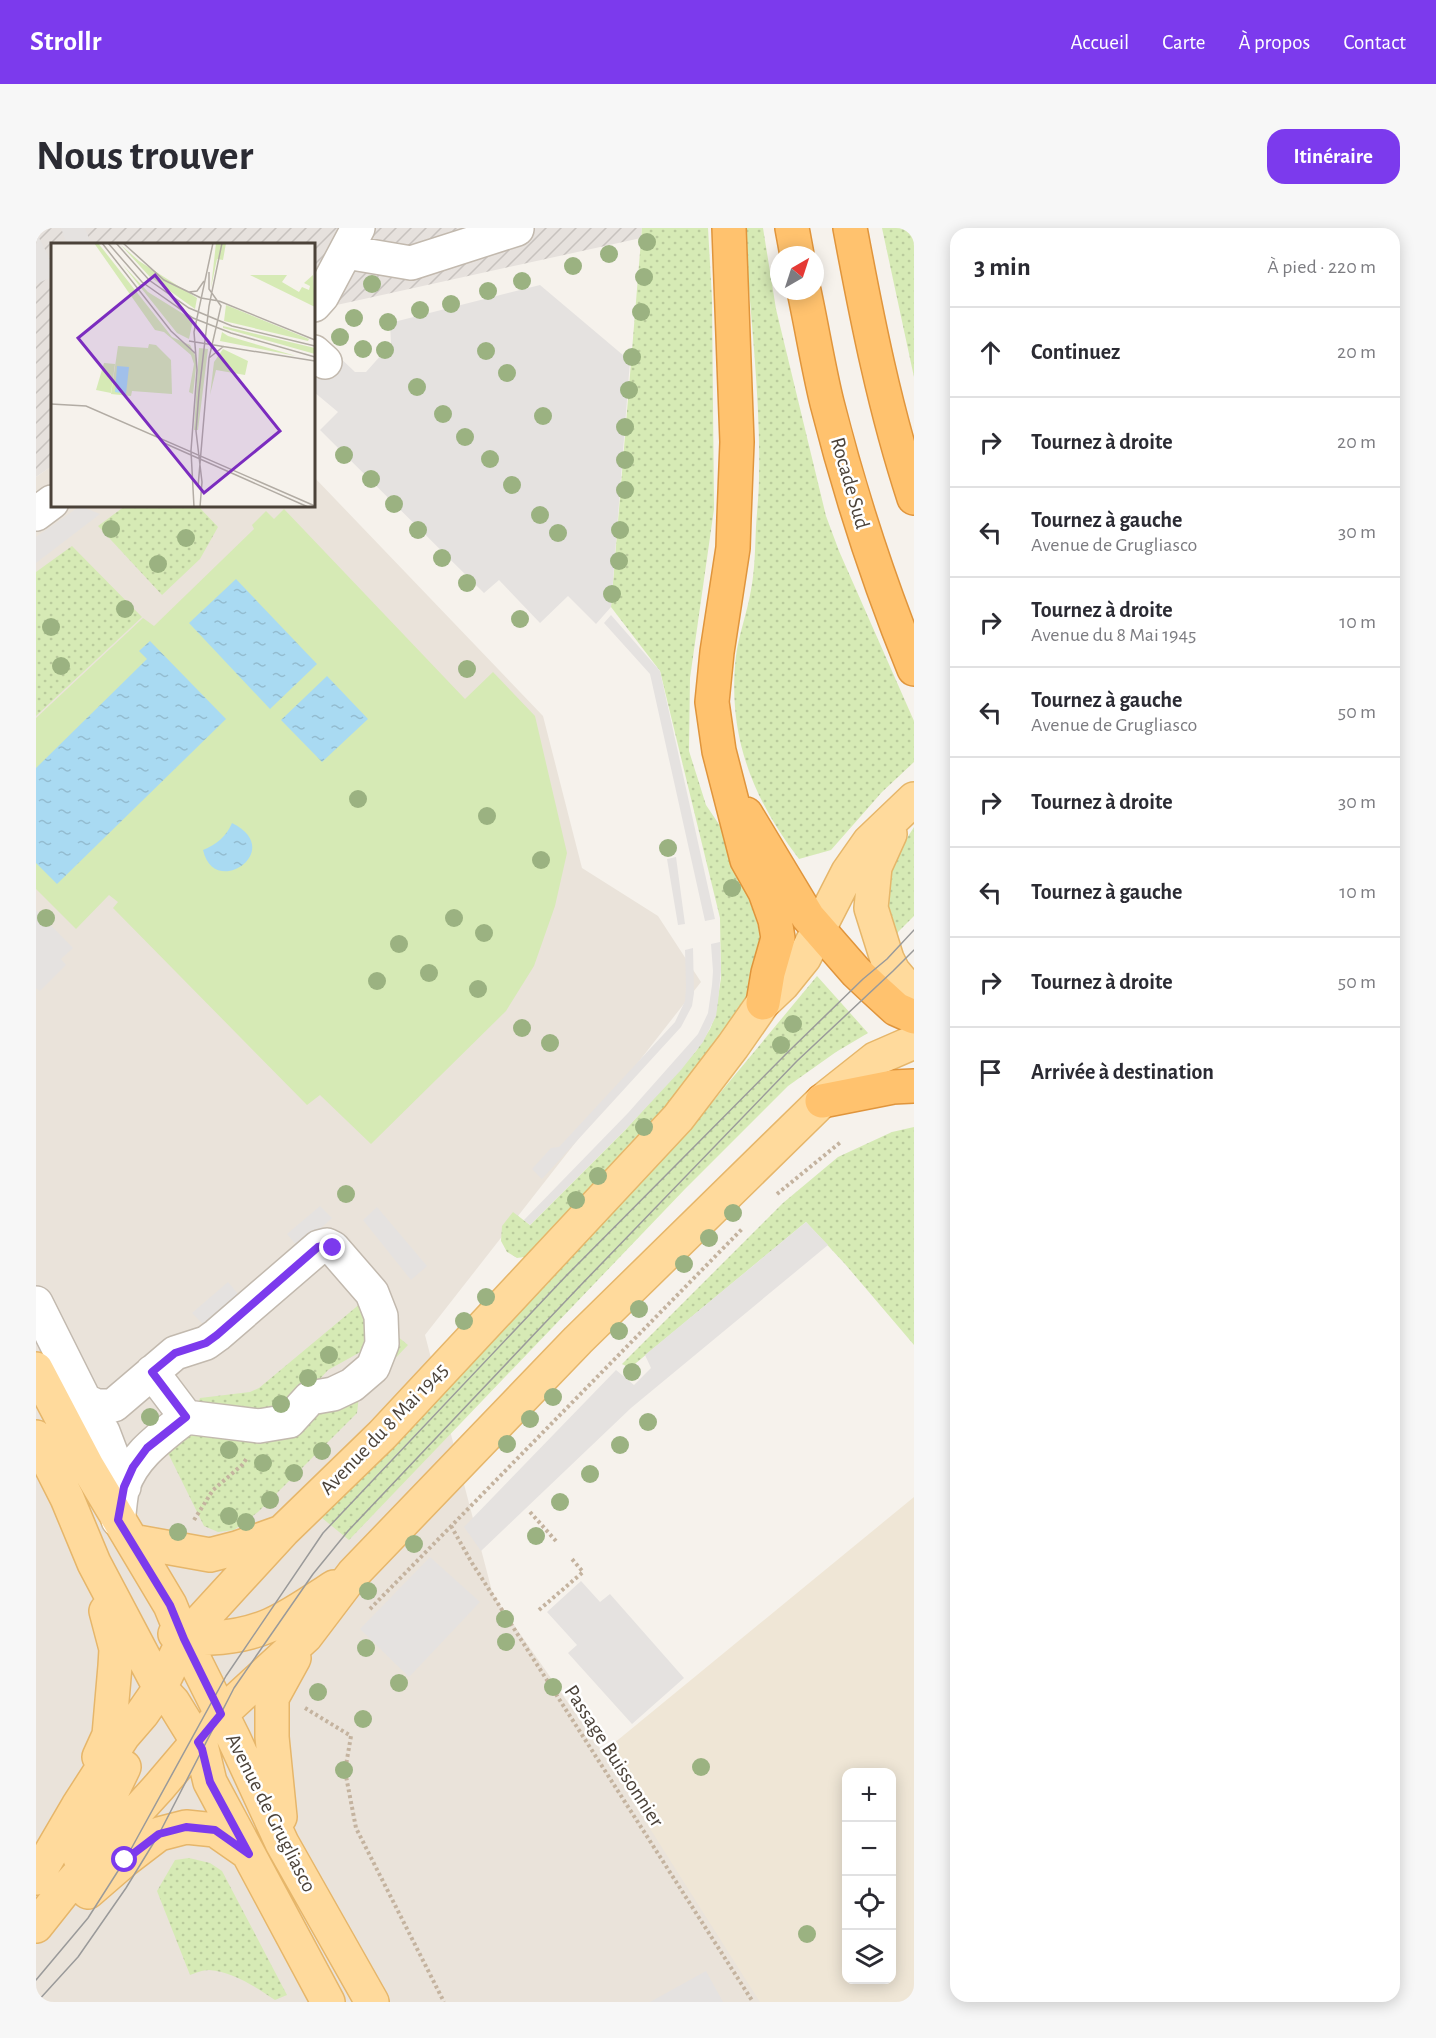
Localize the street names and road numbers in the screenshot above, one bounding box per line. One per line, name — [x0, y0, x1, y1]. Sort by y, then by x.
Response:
street label: Rocade Sud — [827, 435, 873, 531]
street label: Avenue du 8 Mai 1945 — [316, 1359, 452, 1499]
street label: Passage Buissonnier — [560, 1681, 668, 1831]
street label: Avenue de Grugliasco — [222, 1730, 320, 1896]

